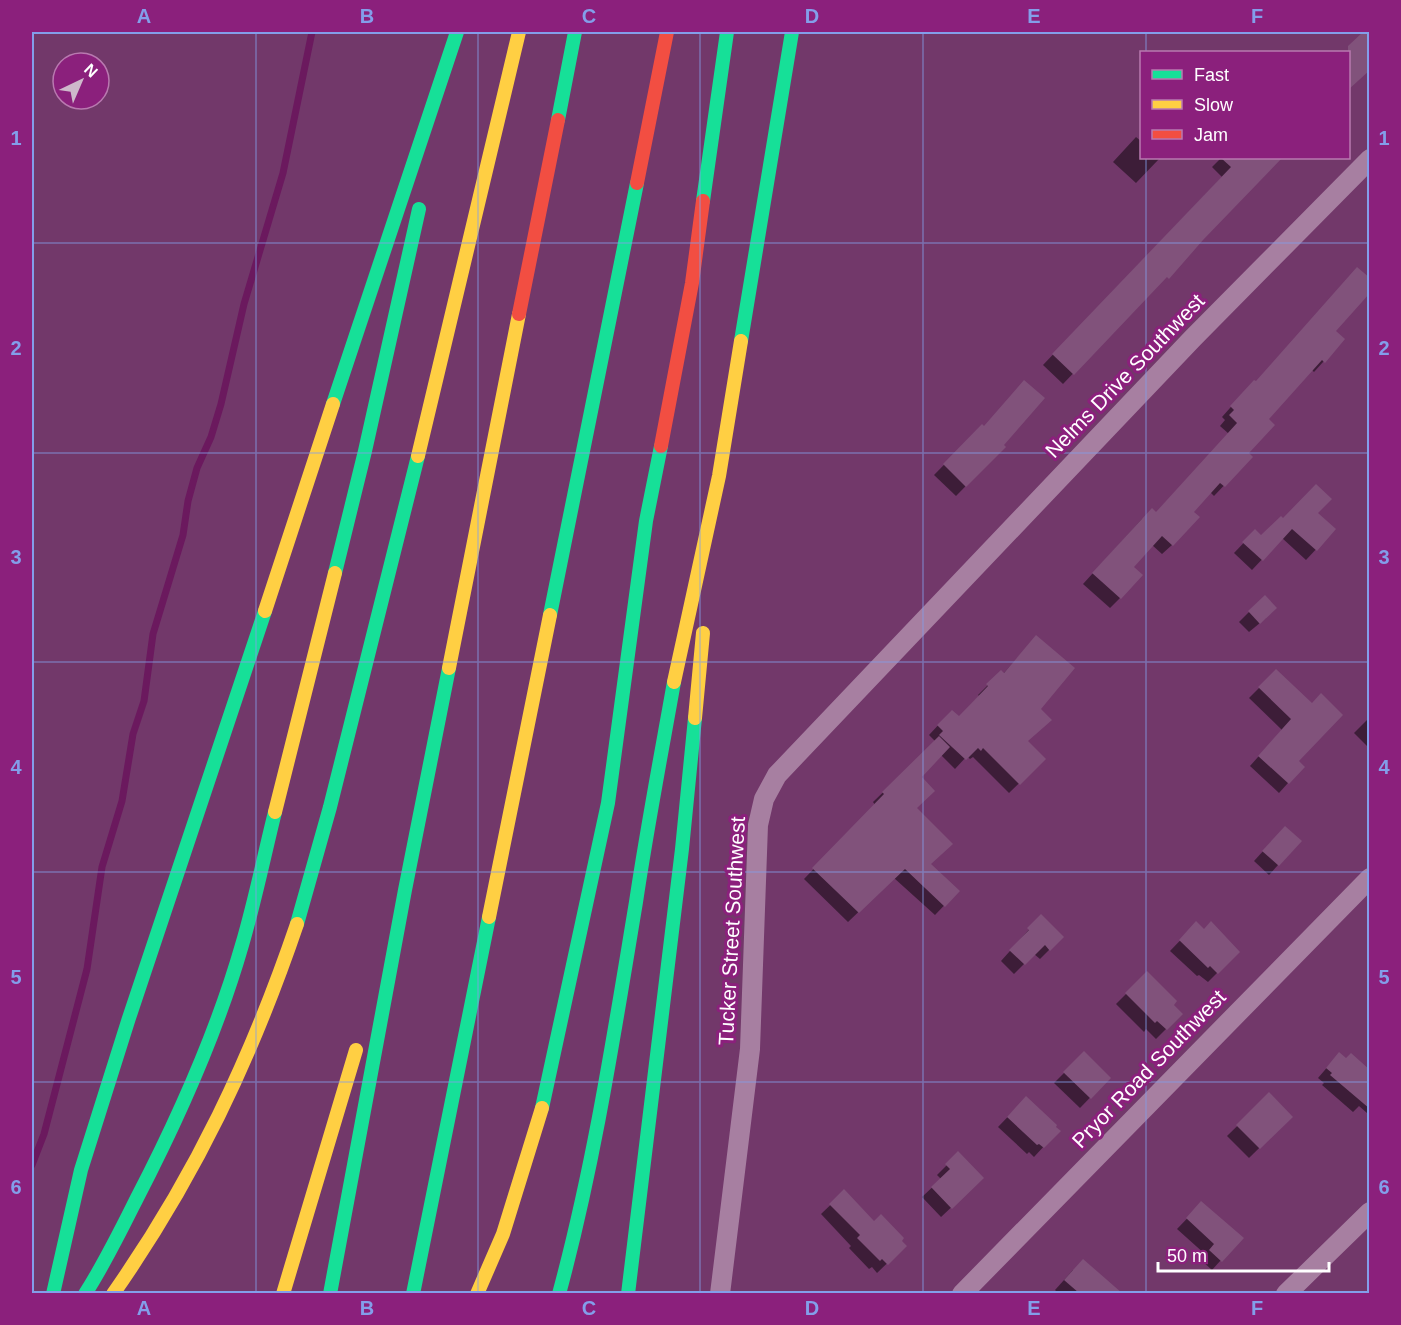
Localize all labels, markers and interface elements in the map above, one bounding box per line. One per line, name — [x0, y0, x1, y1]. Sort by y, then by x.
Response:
text: A — [137, 5, 151, 27]
text: B — [360, 5, 374, 27]
text: C — [582, 5, 596, 27]
text: D — [805, 5, 819, 27]
text: E — [1027, 5, 1041, 27]
text: F — [1251, 5, 1263, 27]
north arrow — [51, 51, 111, 111]
legend — [1140, 51, 1350, 159]
text: N — [81, 60, 101, 81]
text: Fast — [1194, 65, 1229, 85]
text: Slow — [1194, 95, 1234, 115]
text: Jam — [1194, 125, 1228, 145]
text: 1 — [10, 127, 22, 149]
text: 1 — [1378, 127, 1390, 149]
street label: Nelms Drive Southwest — [1041, 289, 1209, 462]
text: 2 — [10, 337, 22, 359]
text: 2 — [1378, 337, 1390, 359]
text: 3 — [10, 546, 22, 568]
text: 3 — [1378, 546, 1390, 568]
text: 4 — [10, 756, 22, 778]
text: 4 — [1378, 756, 1390, 778]
street label: Tucker Street Southwest — [714, 816, 749, 1046]
text: 5 — [10, 966, 22, 988]
text: 5 — [1378, 966, 1390, 988]
street label: Pryor Road Southwest — [1067, 985, 1230, 1152]
text: 6 — [10, 1176, 22, 1198]
text: 6 — [1378, 1176, 1390, 1198]
scale bar — [1158, 1235, 1329, 1273]
text: 50 m — [1167, 1246, 1207, 1266]
text: A — [137, 1297, 151, 1319]
text: B — [360, 1297, 374, 1319]
text: C — [582, 1297, 596, 1319]
text: D — [805, 1297, 819, 1319]
text: E — [1027, 1297, 1041, 1319]
text: F — [1251, 1297, 1263, 1319]

